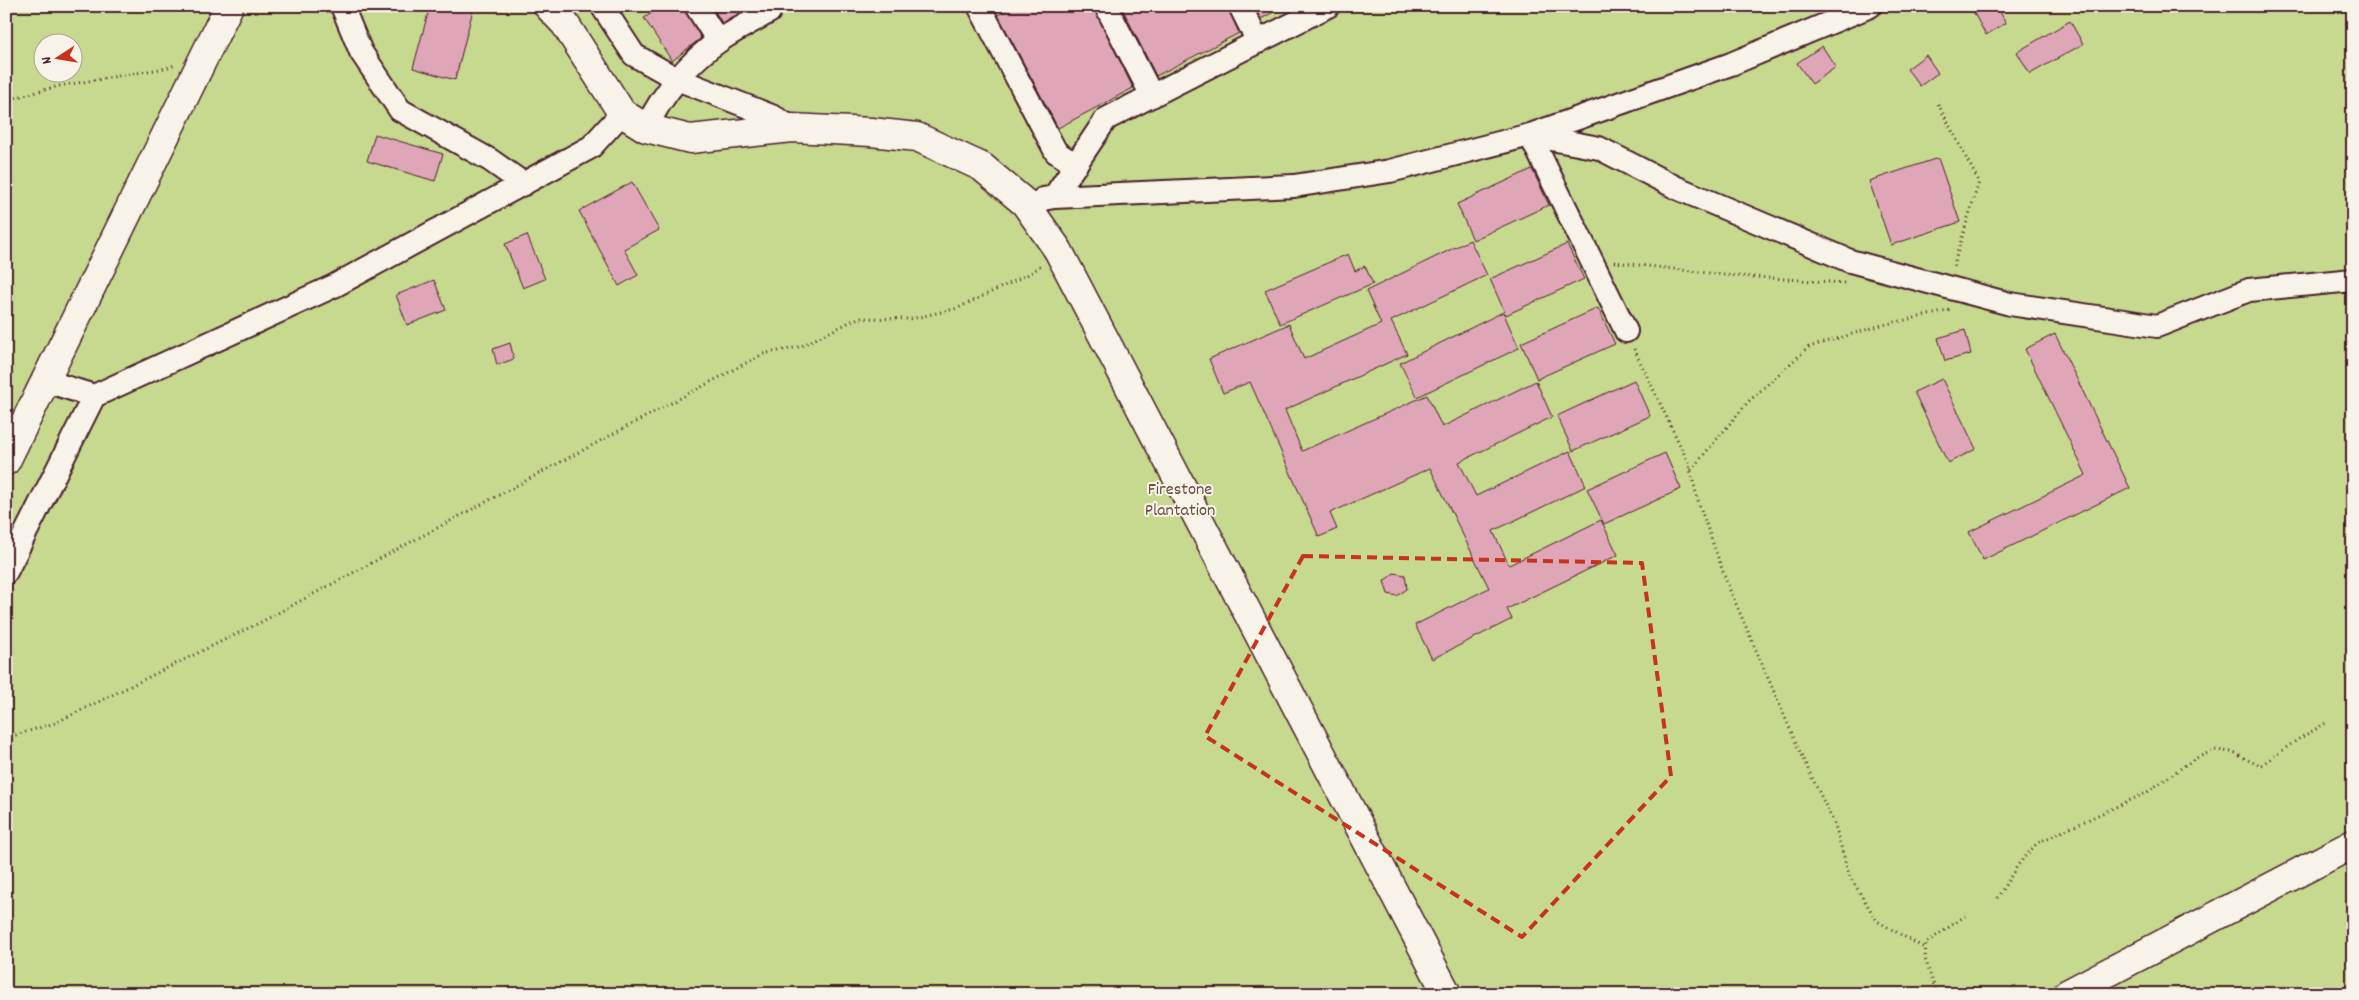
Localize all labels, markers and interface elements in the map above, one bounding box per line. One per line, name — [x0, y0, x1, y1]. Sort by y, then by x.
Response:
north arrow — [32, 32, 82, 82]
text: N — [37, 55, 58, 66]
park label: Firestone Plantation — [1145, 478, 1215, 524]

